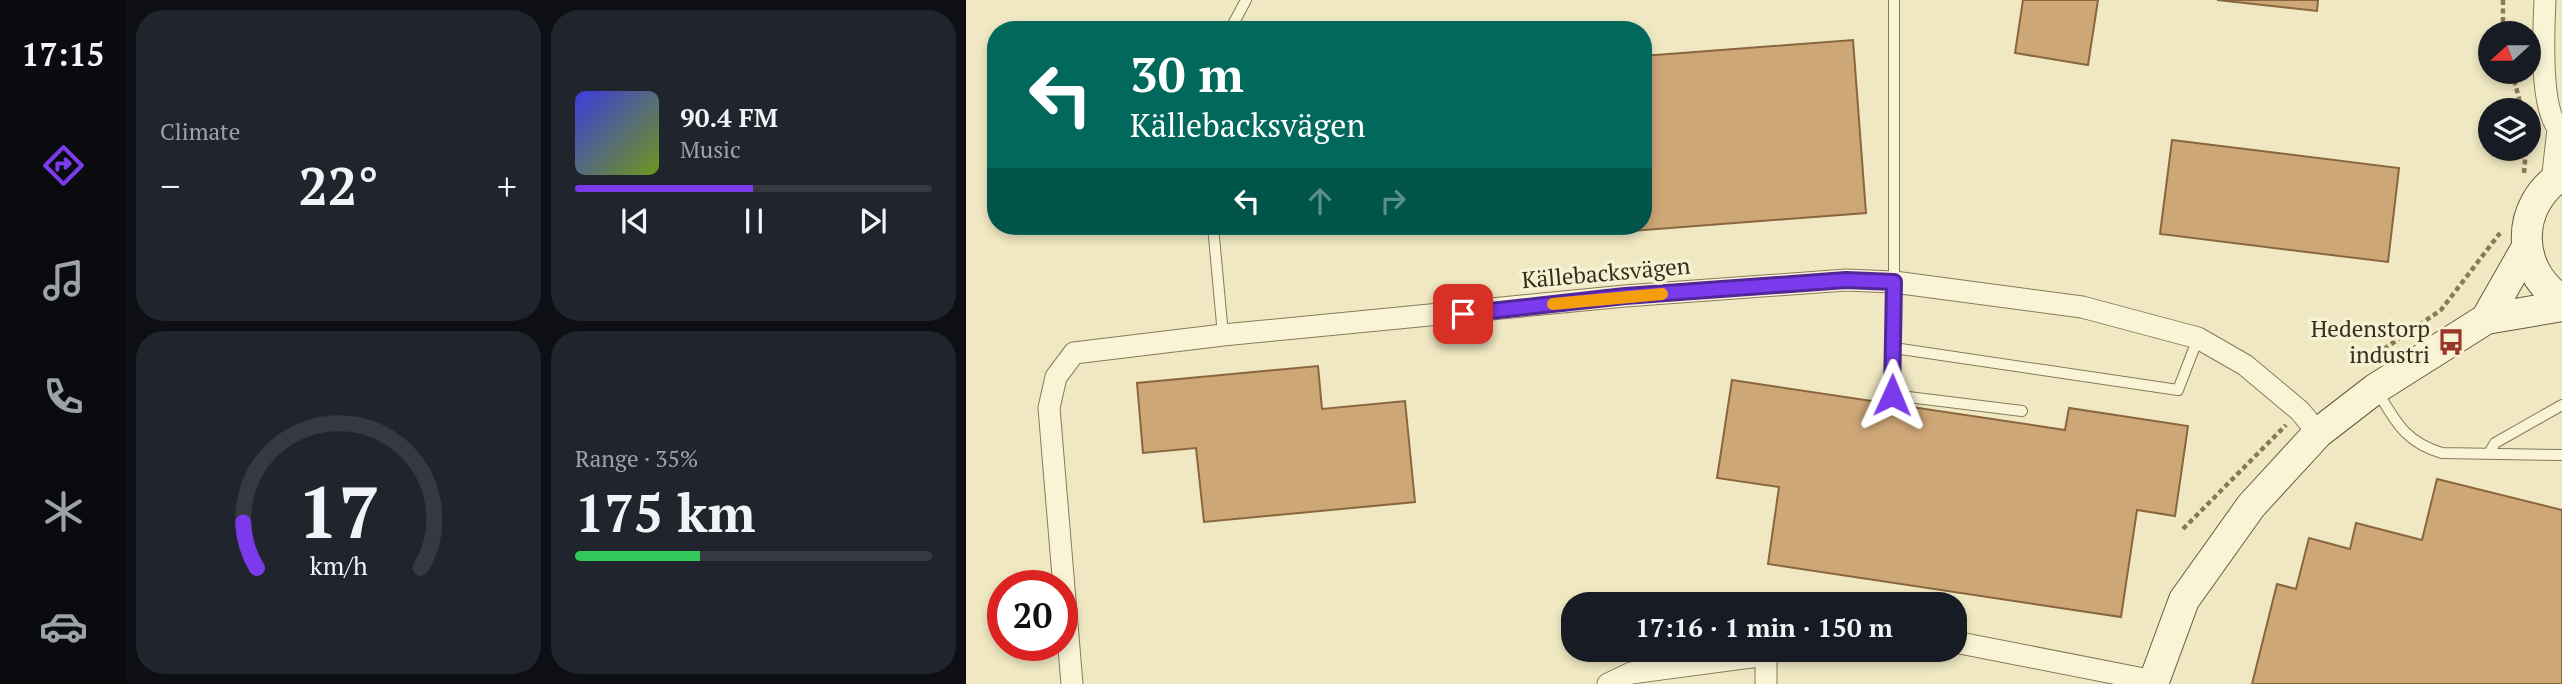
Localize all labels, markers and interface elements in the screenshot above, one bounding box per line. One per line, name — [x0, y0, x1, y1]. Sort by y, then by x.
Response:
north arrow — [2478, 21, 2541, 84]
map controls — [2478, 21, 2541, 161]
text: 17:15 — [21, 33, 105, 75]
text: 30 m — [1130, 41, 1244, 106]
icon: left — [1015, 49, 1106, 140]
button: layers — [2478, 98, 2541, 161]
text: 90.4 FM — [680, 100, 778, 134]
text: Källebacksvägen — [1130, 104, 1365, 146]
text: Climate — [160, 116, 240, 147]
text: Music — [680, 134, 741, 165]
icon: directions — [39, 141, 88, 190]
text: 22° — [298, 151, 379, 220]
text: − — [160, 161, 180, 211]
text: + — [497, 161, 517, 211]
icon: left — [1228, 182, 1266, 220]
icon: ahead — [1301, 182, 1339, 220]
icon: right — [1374, 182, 1412, 220]
icon: previous — [616, 202, 654, 240]
icon: pause — [735, 202, 773, 240]
icon: next — [854, 202, 892, 240]
street label: Källebacksvägen — [1520, 250, 1692, 295]
icon: music — [39, 256, 88, 305]
pin — [1433, 284, 1493, 344]
icon: arrive — [1444, 295, 1482, 333]
place label: Hedenstorp industri — [2311, 313, 2430, 370]
bus stop icon: Hedenstorp industri — [2436, 327, 2466, 357]
position arrow — [1855, 358, 1929, 432]
icon: phone — [39, 372, 88, 421]
text: Range · 35% — [575, 443, 698, 474]
text: 17 — [297, 463, 380, 560]
text: 175 km — [575, 478, 756, 547]
icon: climate — [39, 487, 88, 536]
text: km/h — [310, 549, 368, 582]
speed limit sign: 20 — [987, 570, 1078, 661]
icon: car — [39, 602, 88, 651]
text: 17:16 · 1 min · 150 m — [1635, 610, 1893, 644]

